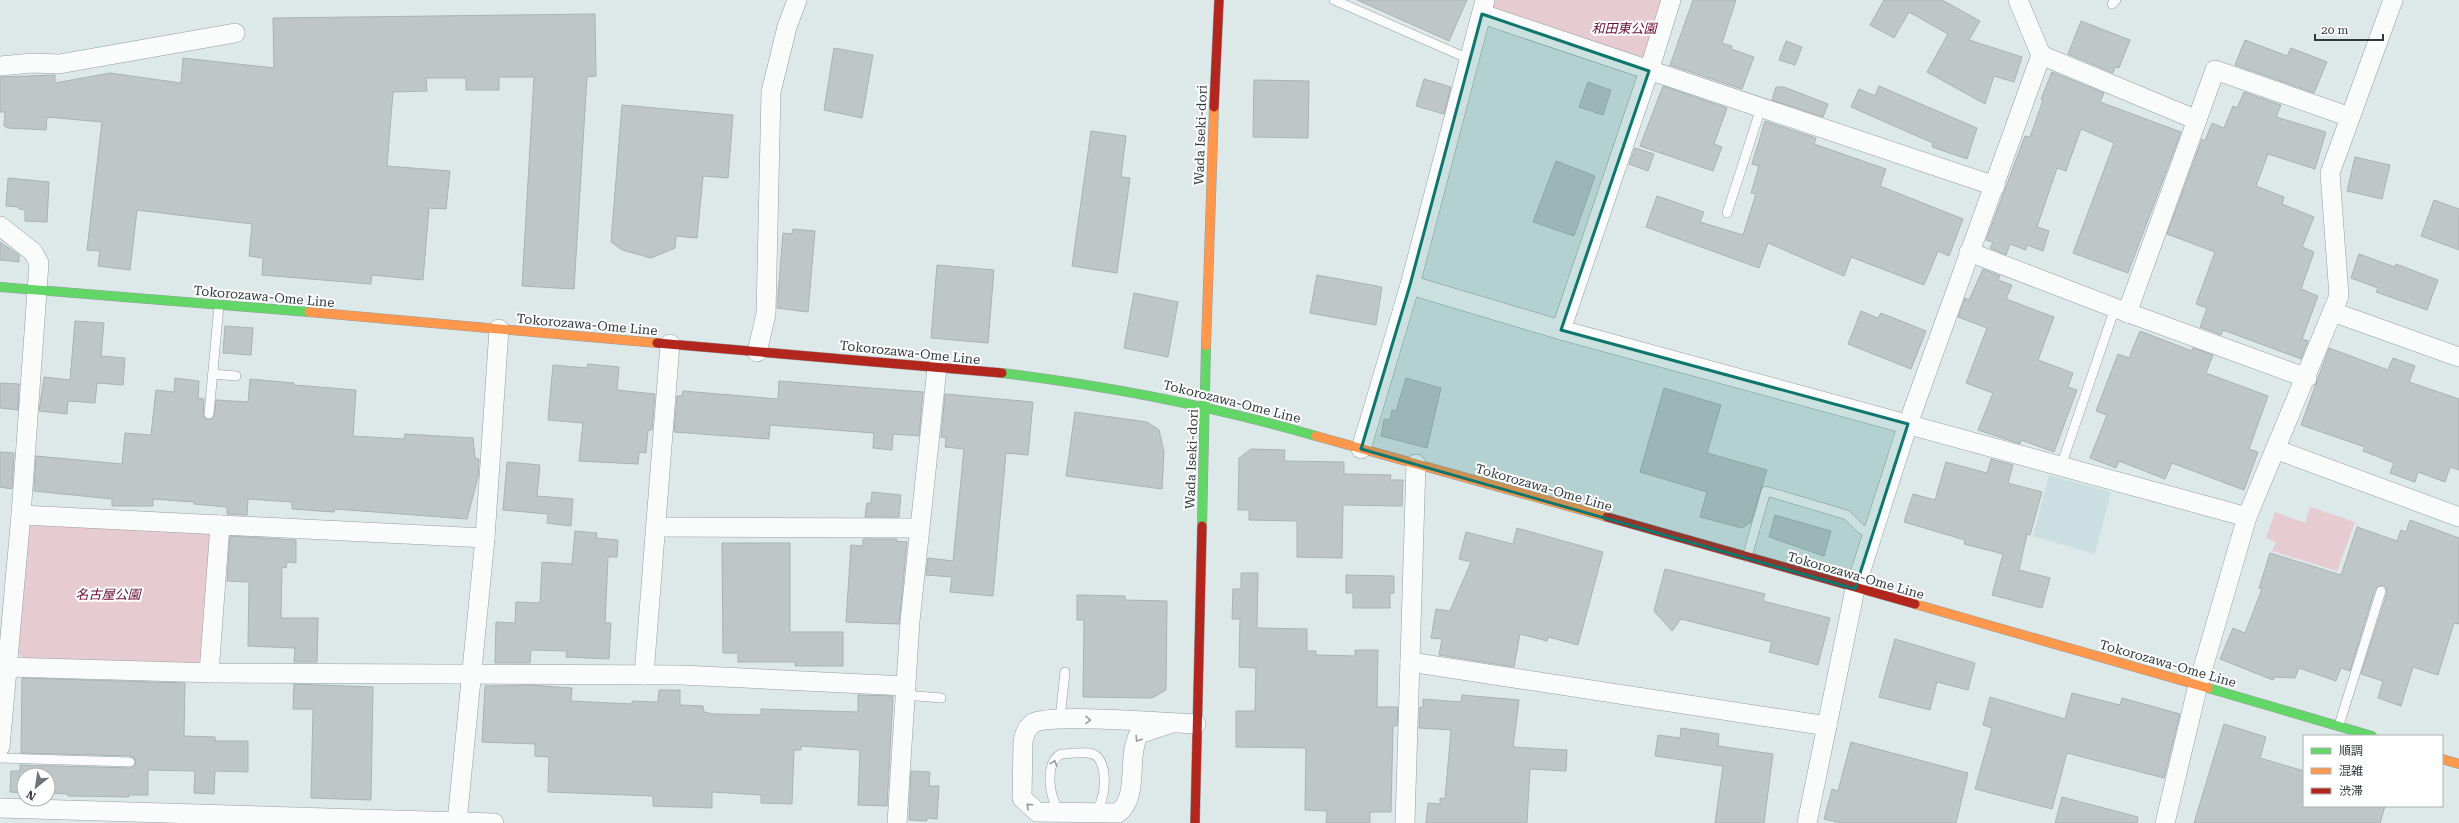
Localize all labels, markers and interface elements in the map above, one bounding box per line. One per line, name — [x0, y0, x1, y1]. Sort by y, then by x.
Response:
scale bar — [2315, 16, 2383, 42]
park label: 和田東公園 — [1591, 21, 1658, 36]
text: 20 m — [2321, 23, 2348, 37]
street label: Wada Iseki-dori — [1191, 85, 1210, 185]
street label: Tokorozawa-Ome Line — [193, 283, 335, 310]
street label: Tokorozawa-Ome Line — [516, 311, 658, 338]
street label: Tokorozawa-Ome Line — [839, 338, 981, 367]
street label: Tokorozawa-Ome Line — [1161, 377, 1302, 426]
street label: Wada Iseki-dori — [1182, 409, 1201, 509]
street label: Tokorozawa-Ome Line — [1474, 461, 1614, 514]
street label: Tokorozawa-Ome Line — [1786, 549, 1926, 602]
park label: 名古屋公園 — [75, 587, 142, 602]
street label: Tokorozawa-Ome Line — [2098, 637, 2238, 690]
one-way arrow — [1085, 716, 1091, 724]
one-way arrow — [1135, 734, 1142, 741]
legend — [2303, 735, 2443, 807]
text: 順調 — [2339, 744, 2363, 758]
one-way arrow — [1049, 760, 1058, 767]
text: 混雑 — [2339, 764, 2363, 778]
north arrow — [16, 767, 56, 807]
text: 渋滞 — [2339, 784, 2363, 798]
text: N — [24, 787, 38, 803]
one-way arrow — [1027, 803, 1034, 810]

